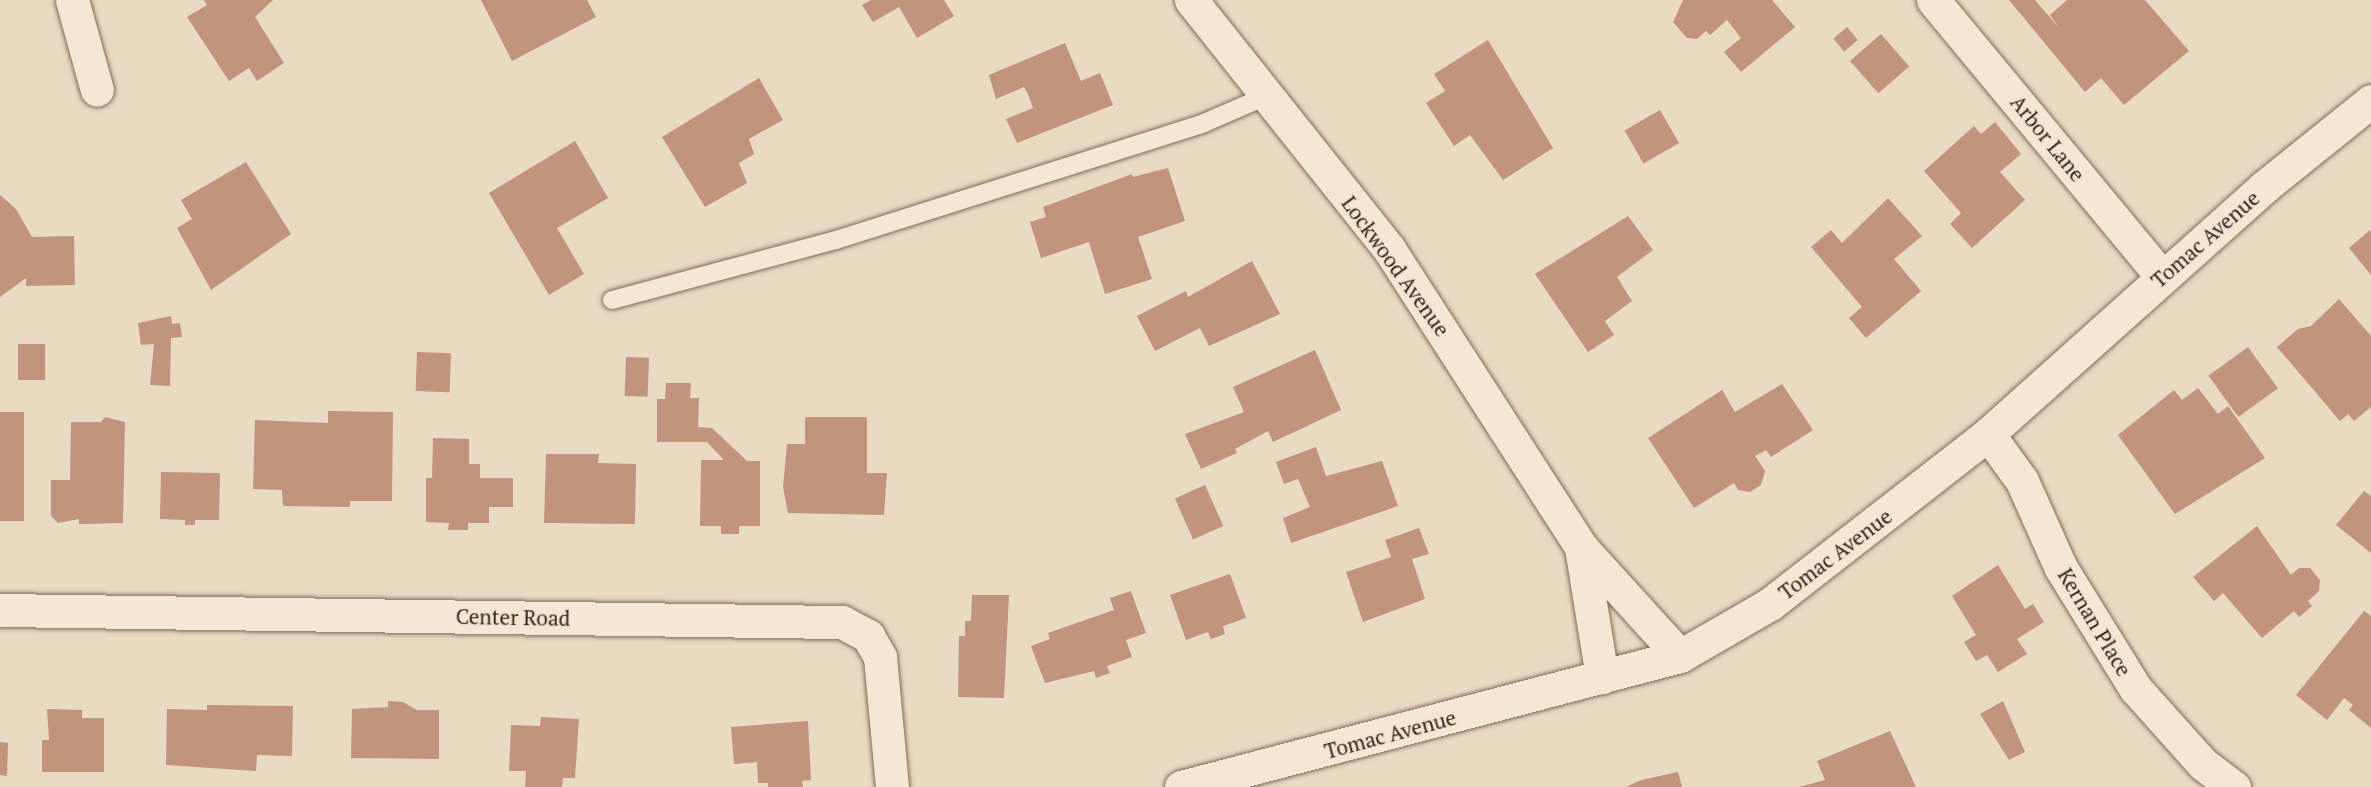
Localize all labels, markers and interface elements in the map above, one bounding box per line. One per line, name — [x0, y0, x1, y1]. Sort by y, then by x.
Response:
street label: Arbor Lane — [2006, 90, 2090, 186]
street label: Tomac Avenue — [2146, 185, 2264, 293]
street label: Lockwood Avenue — [1337, 191, 1455, 341]
street label: Tomac Avenue — [1773, 503, 1897, 605]
street label: Kernan Place — [2053, 564, 2137, 680]
street label: Center Road — [456, 603, 570, 631]
street label: Tomac Avenue — [1321, 704, 1459, 764]

